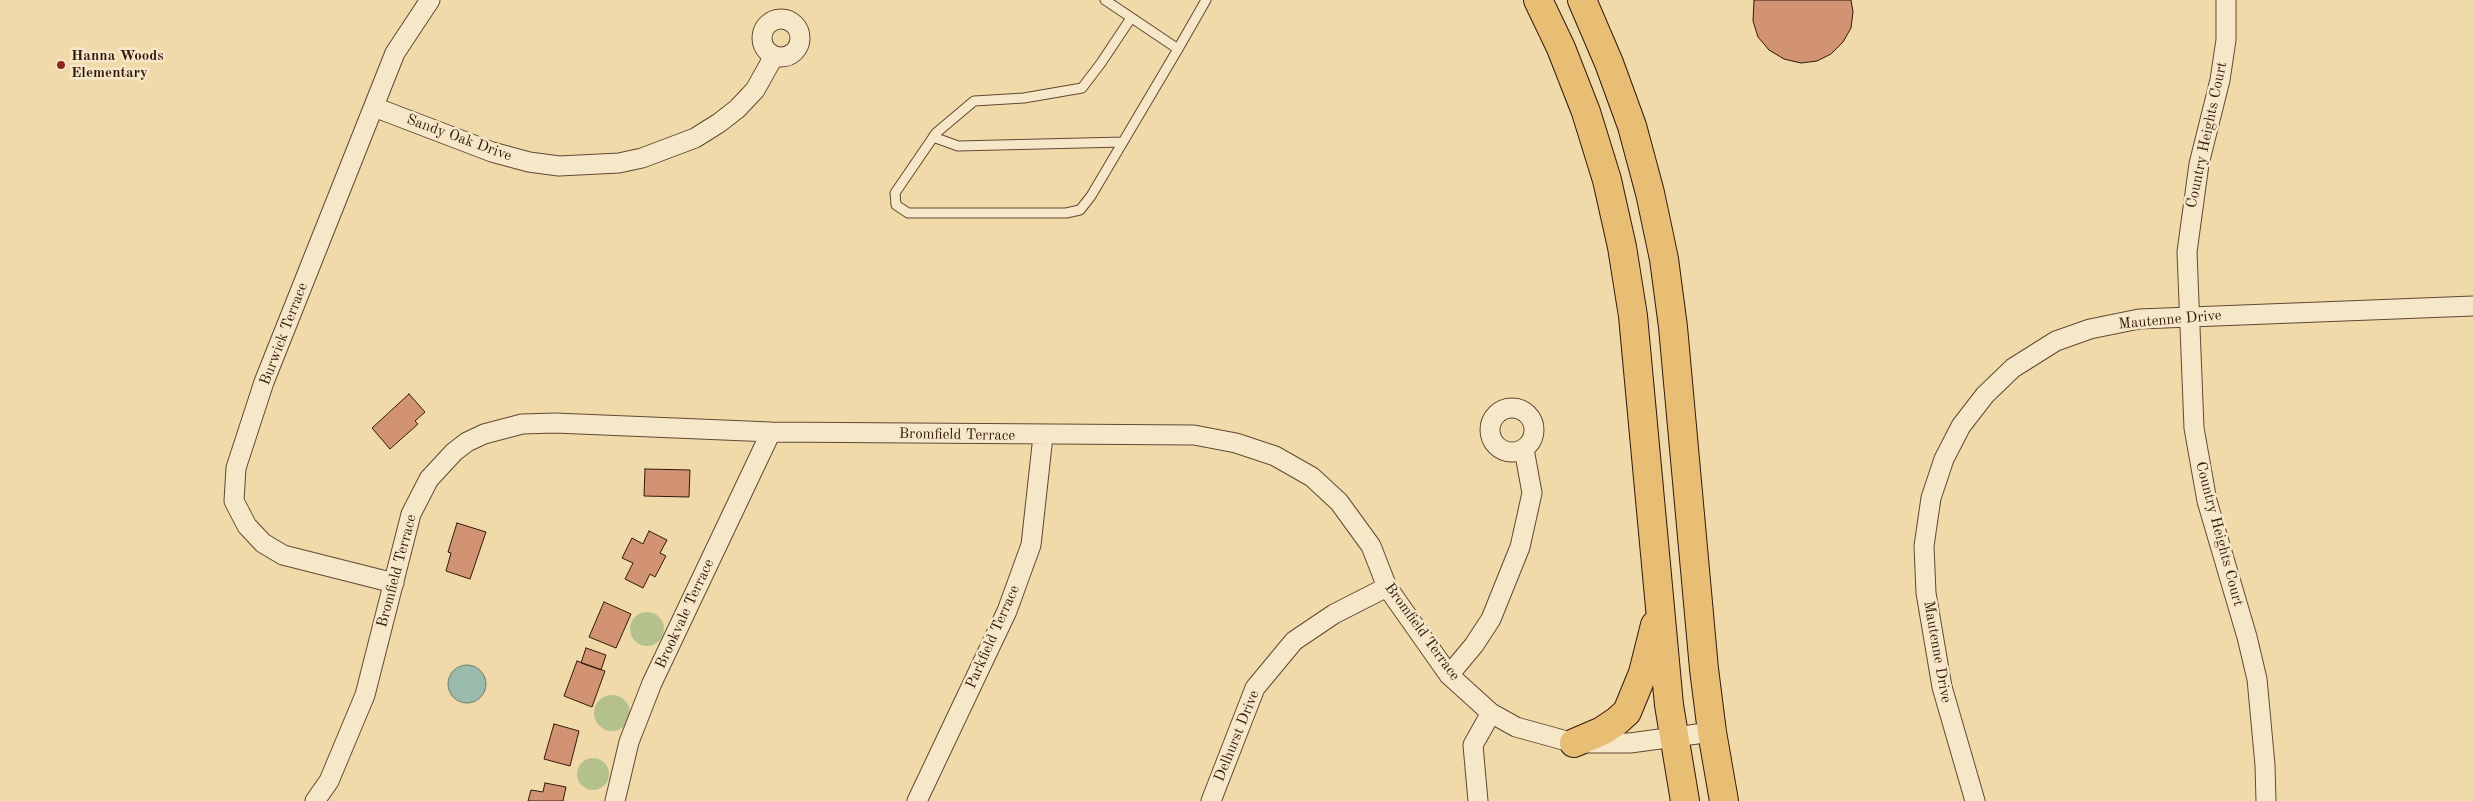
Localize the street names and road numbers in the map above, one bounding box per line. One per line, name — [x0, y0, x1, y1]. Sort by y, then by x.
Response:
street label: Country Heights Court — [2183, 60, 2231, 210]
street label: Sandy Oak Drive — [404, 111, 514, 165]
street label: Burwick Terrace — [256, 280, 312, 388]
street label: Mautenne Drive — [2118, 307, 2222, 333]
street label: Bromfield Terrace — [899, 425, 1015, 445]
street label: Country Heights Court — [2191, 460, 2247, 608]
street label: Bromfield Terrace — [373, 512, 421, 630]
street label: Brookvale Terrace — [652, 556, 718, 672]
street label: Bromfield Terrace — [1380, 580, 1464, 684]
street label: Parkfield Terrace — [962, 582, 1024, 692]
street label: Mautenne Drive — [1919, 599, 1955, 705]
street label: Delhurst Drive — [1210, 688, 1264, 784]

